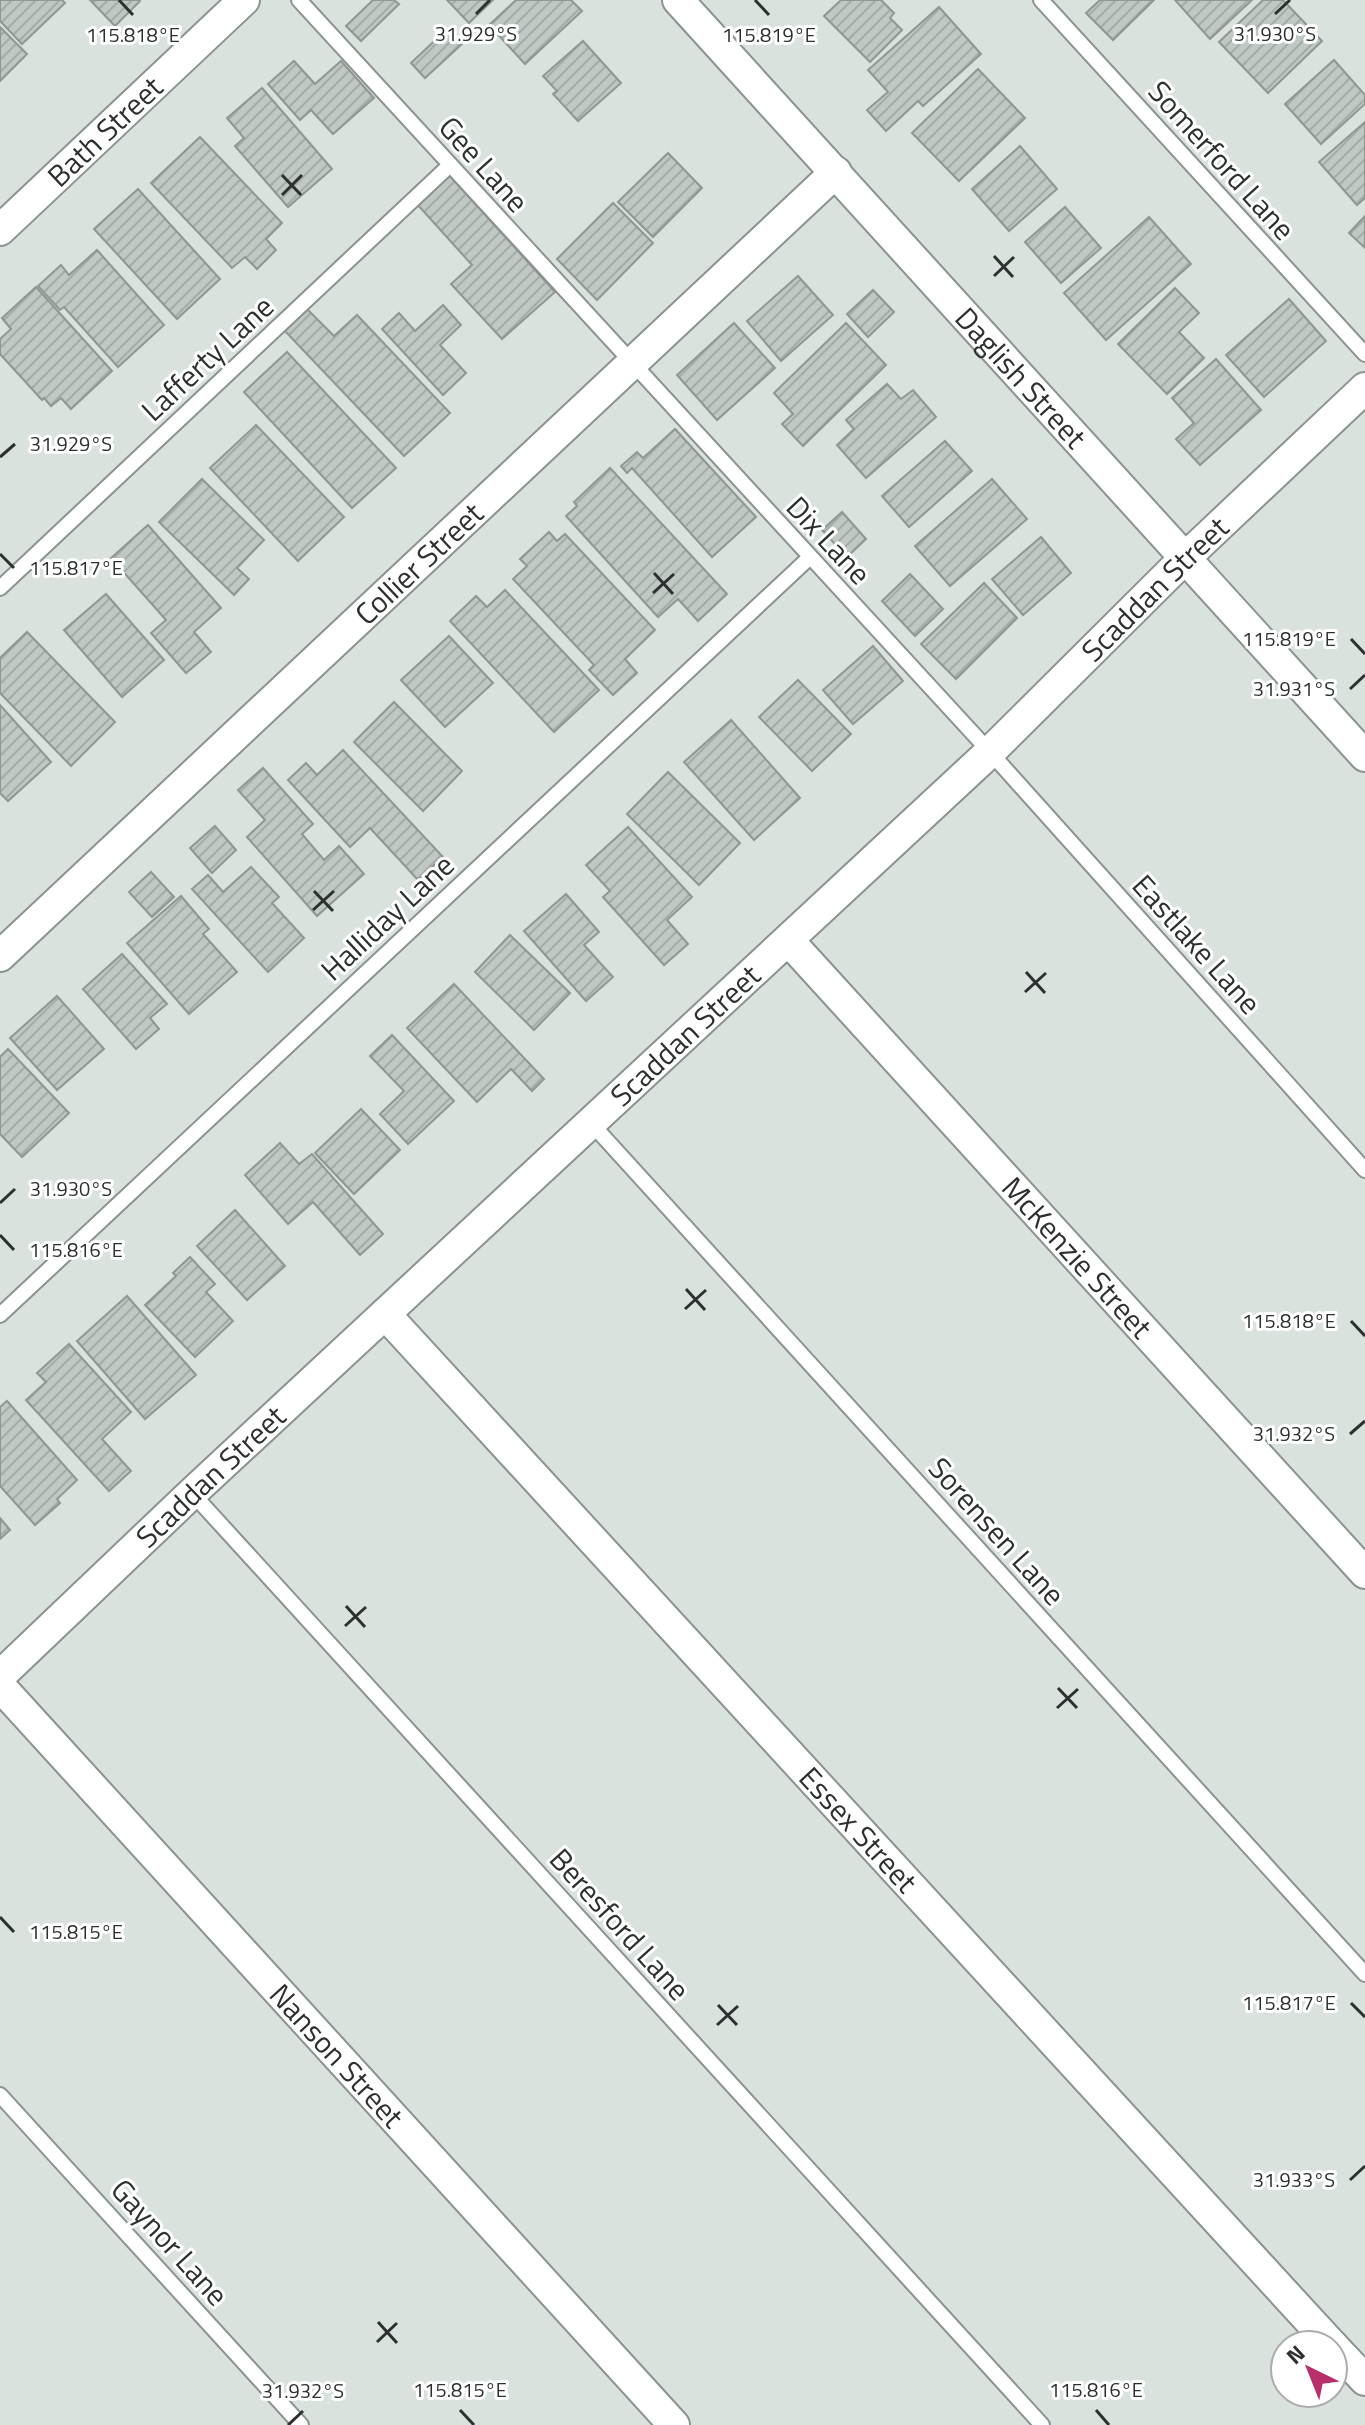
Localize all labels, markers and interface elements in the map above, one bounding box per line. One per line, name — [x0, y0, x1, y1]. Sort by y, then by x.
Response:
text: 31.929°S — [435, 18, 517, 49]
text: 31.930°S — [1234, 18, 1316, 49]
text: 115.818°E — [86, 19, 180, 50]
text: 115.819°E — [722, 19, 816, 50]
street label: Bath Street — [37, 65, 173, 197]
street label: Somerford Lane — [1138, 70, 1306, 250]
street label: Gee Lane — [428, 105, 540, 223]
street label: Lafferty Lane — [130, 284, 284, 432]
street label: Daglish Street — [944, 296, 1098, 459]
text: 31.929°S — [30, 428, 112, 459]
street label: Dix Lane — [776, 485, 882, 595]
street label: Collier Street — [344, 491, 494, 635]
street label: Scaddan Street — [1070, 505, 1239, 672]
text: 115.817°E — [29, 552, 123, 583]
text: 115.819°E — [1242, 623, 1336, 654]
text: 31.931°S — [1253, 673, 1335, 704]
street label: Halliday Lane — [310, 843, 464, 991]
street label: Eastlake Lane — [1122, 864, 1272, 1024]
street label: Scaddan Street — [599, 953, 771, 1117]
street label: McKenzie Street — [991, 1166, 1164, 1349]
text: 31.930°S — [30, 1173, 112, 1204]
text: 115.816°E — [29, 1234, 123, 1265]
text: 115.818°E — [1242, 1305, 1336, 1336]
street label: Scaddan Street — [125, 1394, 296, 1559]
text: 31.932°S — [1253, 1418, 1335, 1449]
street label: Sorensen Lane — [918, 1447, 1076, 1615]
street label: Essex Street — [788, 1756, 929, 1903]
street label: Beresford Lane — [539, 1837, 701, 2011]
text: 115.815°E — [29, 1916, 123, 1947]
street label: Nanson Street — [259, 1973, 415, 2138]
text: 115.817°E — [1242, 1987, 1336, 2018]
text: 31.933°S — [1253, 2164, 1335, 2195]
street label: Gaynor Lane — [100, 2168, 240, 2316]
north arrow — [1269, 2329, 1349, 2409]
text: N — [1278, 2337, 1313, 2372]
text: 115.815°E — [413, 2374, 507, 2405]
text: 115.816°E — [1049, 2374, 1143, 2405]
text: 31.932°S — [262, 2375, 344, 2406]

